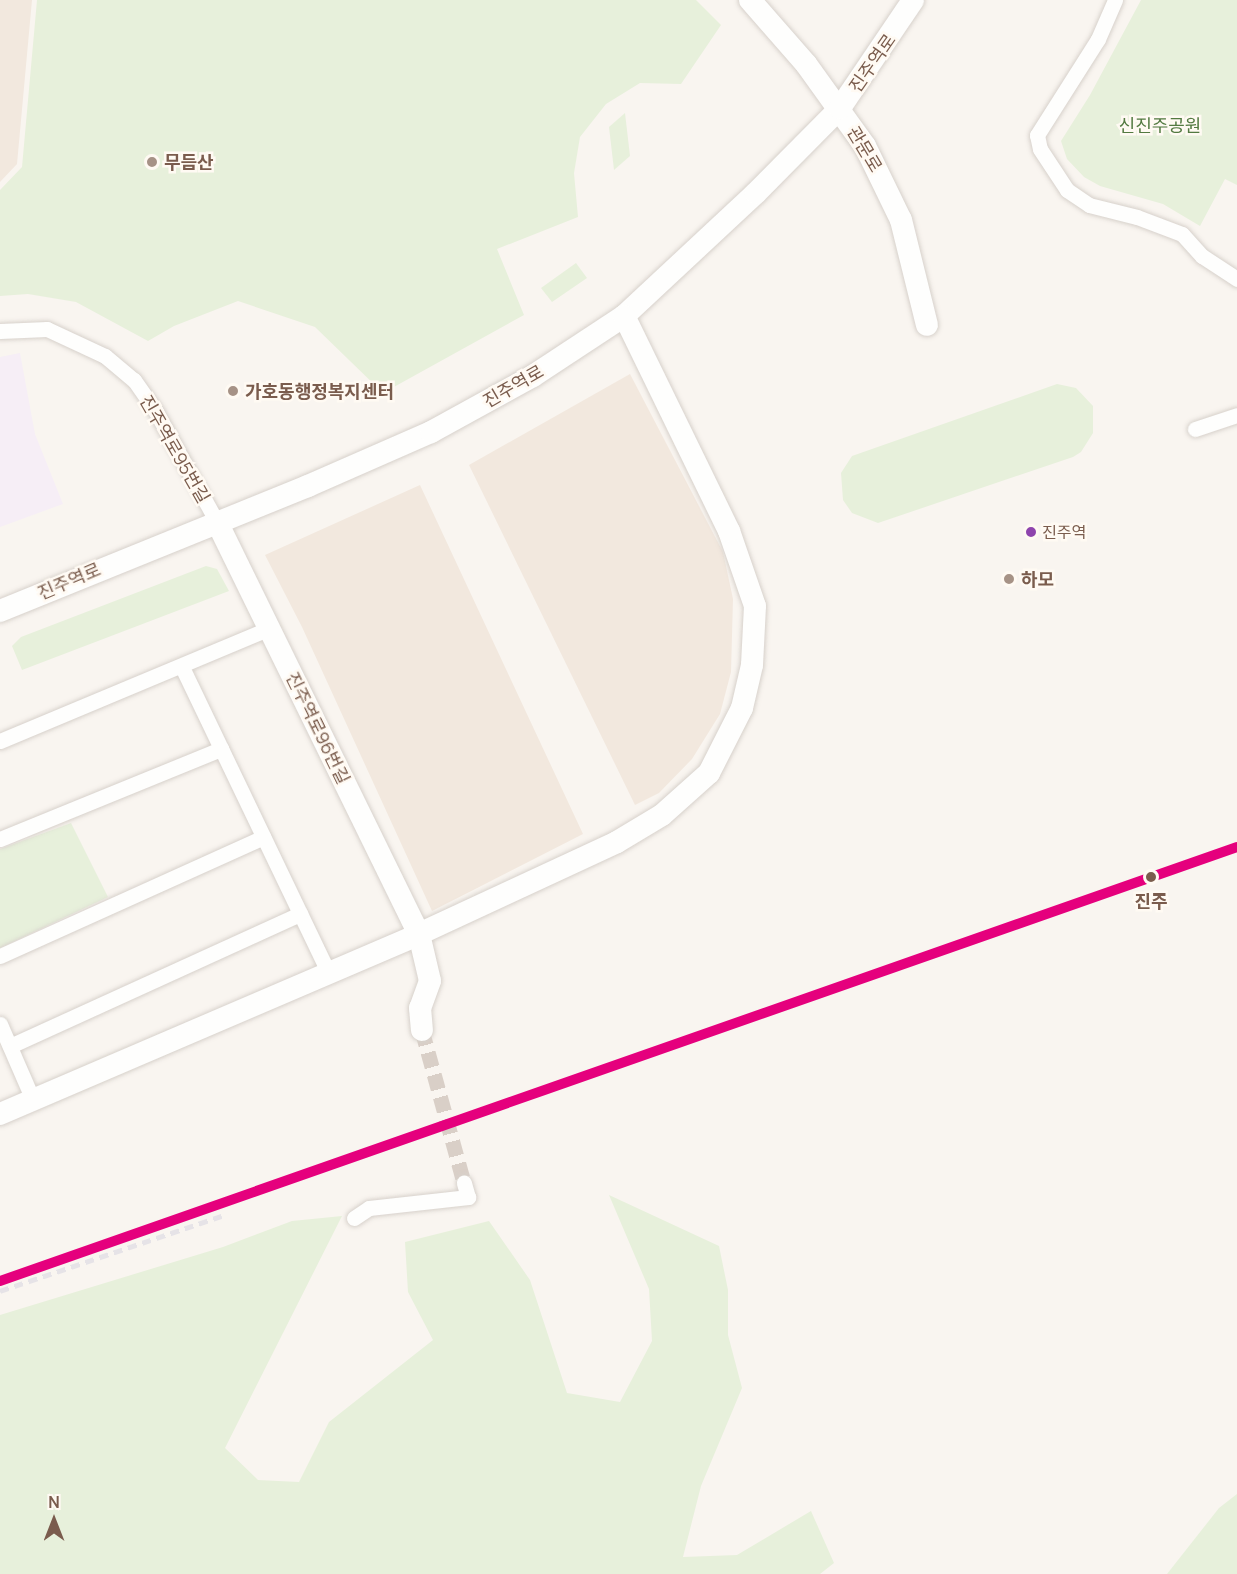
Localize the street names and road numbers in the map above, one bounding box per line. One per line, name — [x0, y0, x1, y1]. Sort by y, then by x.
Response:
street label: 진주역로 — [844, 30, 900, 96]
street label: 관문로 — [843, 122, 887, 176]
street label: 진주역로 — [479, 360, 547, 412]
street label: 진주역로95번길 — [135, 391, 215, 507]
street label: 진주역로 — [34, 558, 104, 604]
street label: 진주역로96번길 — [282, 669, 354, 787]

